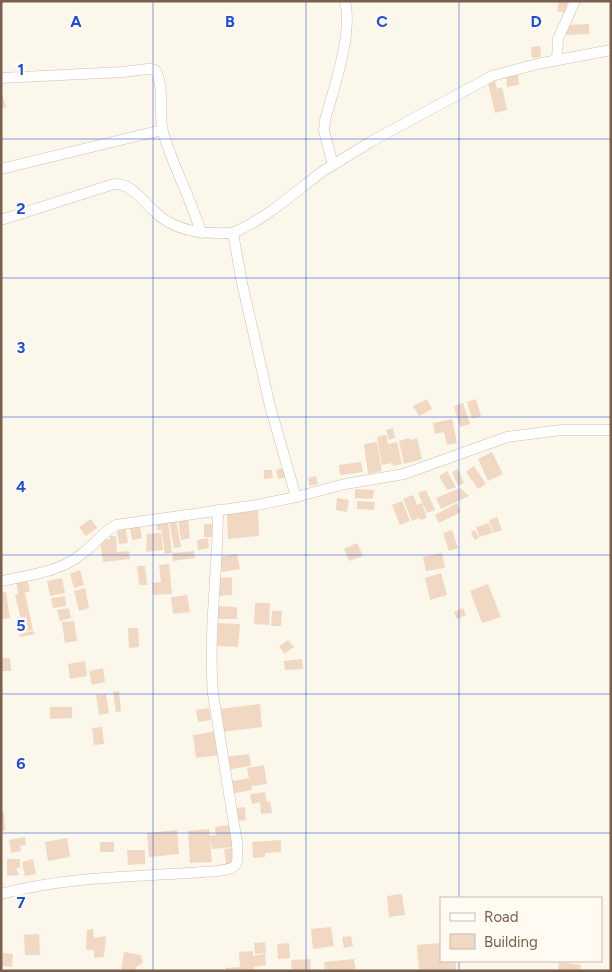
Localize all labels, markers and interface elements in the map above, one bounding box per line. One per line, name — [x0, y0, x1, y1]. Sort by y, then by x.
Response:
text: A — [70, 12, 82, 31]
text: B — [225, 12, 235, 31]
text: C — [376, 12, 388, 31]
text: D — [530, 12, 542, 31]
text: 1 — [18, 60, 24, 79]
text: 2 — [16, 199, 26, 218]
text: 3 — [17, 338, 26, 357]
text: 4 — [16, 477, 26, 496]
text: 5 — [16, 616, 26, 635]
text: 6 — [16, 754, 26, 773]
text: 7 — [17, 893, 26, 912]
legend — [440, 897, 602, 962]
text: Road — [484, 908, 519, 926]
text: Building — [484, 933, 538, 951]

